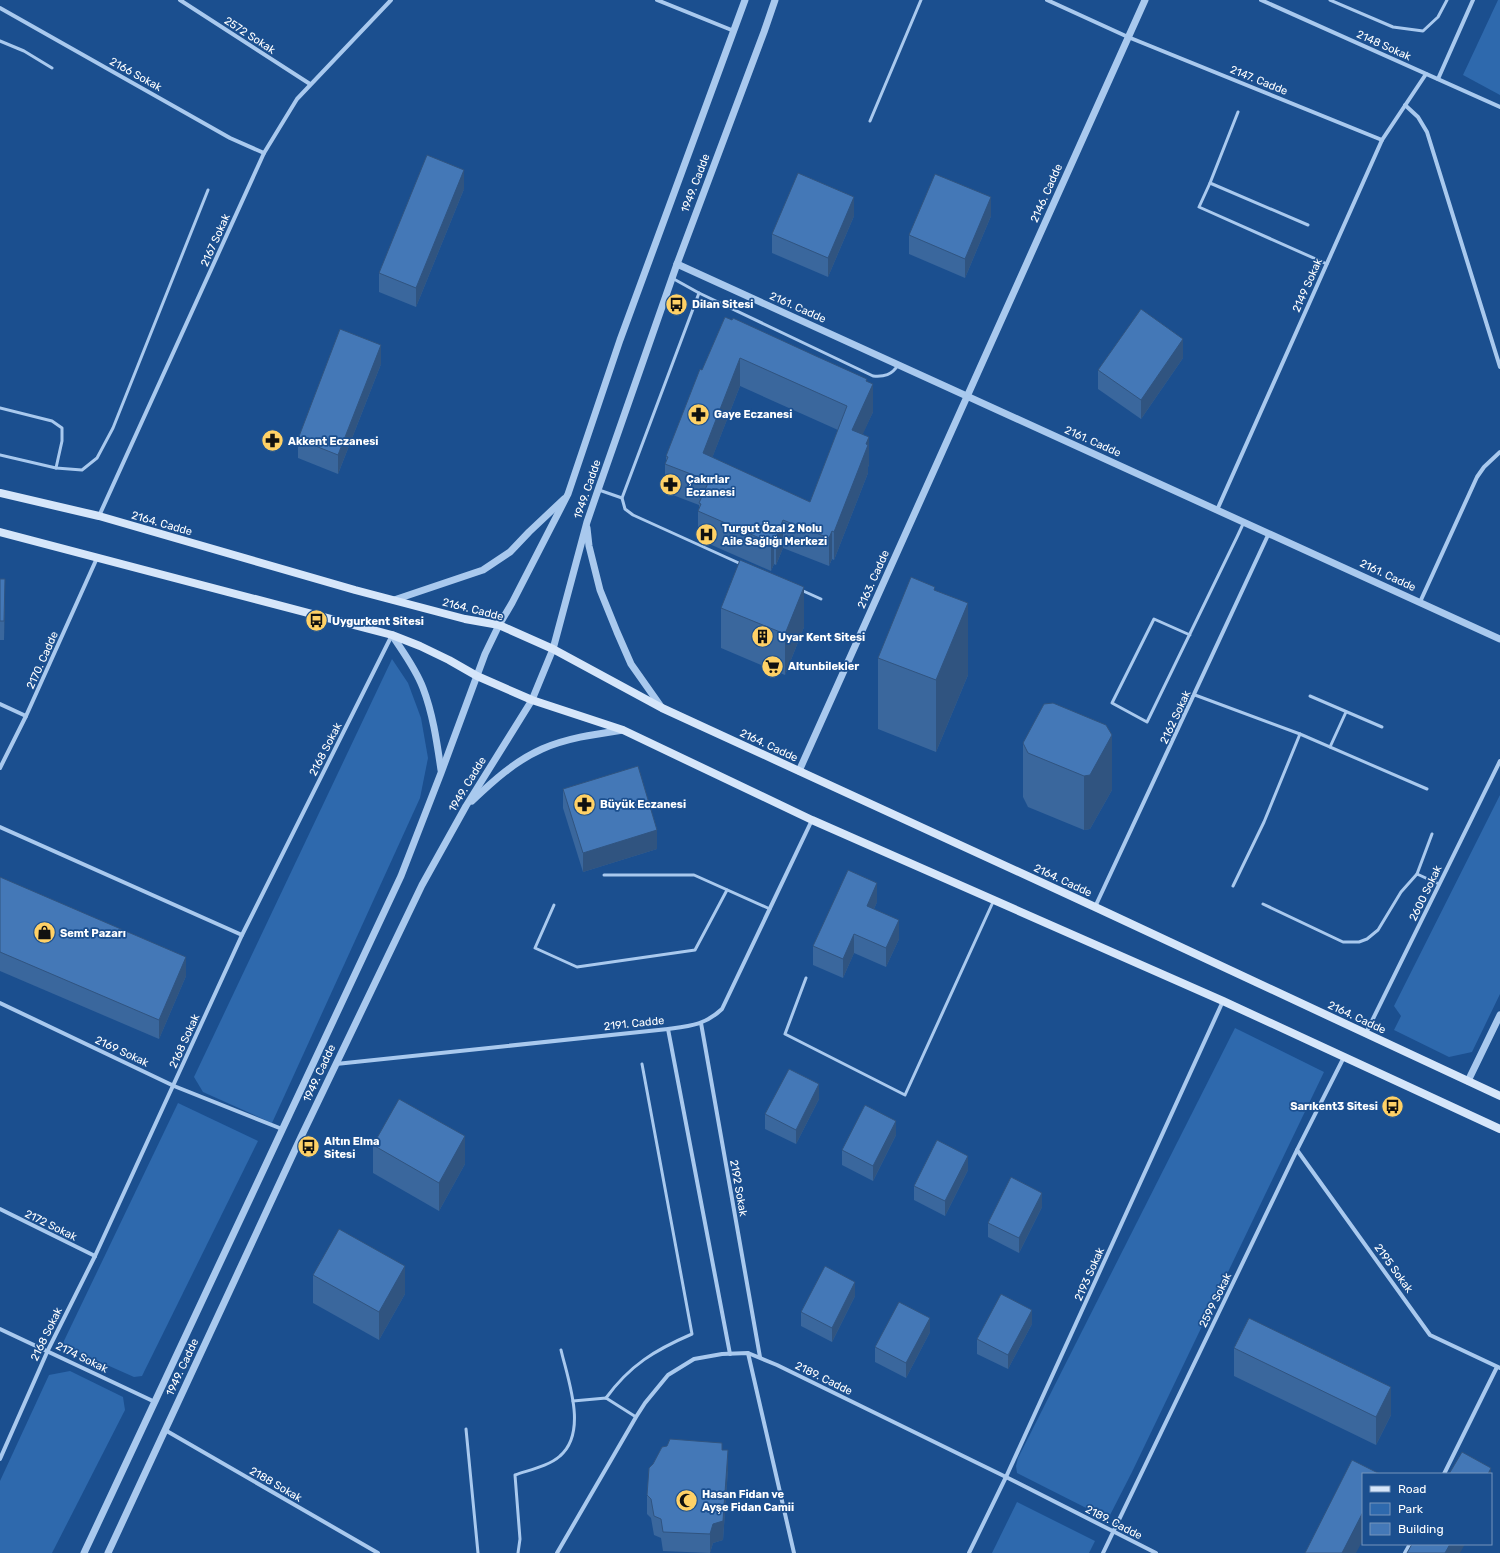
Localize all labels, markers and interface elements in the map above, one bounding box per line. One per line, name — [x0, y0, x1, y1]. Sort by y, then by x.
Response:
street label: 2572 Sokak — [222, 14, 278, 57]
street label: 2148 Sokak — [1355, 28, 1413, 63]
street label: 2166 Sokak — [107, 55, 164, 94]
street label: 2147. Cadde — [1228, 63, 1289, 98]
street label: 1949. Cadde — [678, 152, 713, 214]
street label: 2146. Cadde — [1028, 162, 1065, 225]
street label: 2167 Sokak — [198, 212, 233, 269]
street label: 2149 Sokak — [1290, 256, 1325, 314]
street label: 2161. Cadde — [768, 289, 828, 326]
bus stop icon: Dilan Sitesi — [664, 291, 690, 317]
place label: Dilan Sitesi — [692, 298, 753, 311]
pharmacy icon: Gaye Eczanesi — [686, 401, 712, 427]
place label: Gaye Eczanesi — [714, 408, 792, 421]
street label: 2161. Cadde — [1063, 423, 1123, 460]
pharmacy icon: Akkent Eczanesi — [260, 428, 286, 454]
place label: Akkent Eczanesi — [288, 435, 378, 448]
street label: 1949. Cadde — [571, 458, 604, 520]
pharmacy icon: Çakırlar Eczanesi — [658, 472, 684, 498]
place label: Çakırlar Eczanesi — [686, 473, 735, 499]
street label: 2164. Cadde — [130, 509, 194, 538]
hospital icon: Turgut Özal 2 Nolu Aile Sağlığı Merkezi — [694, 521, 720, 547]
place label: Turgut Özal 2 Nolu Aile Sağlığı Merkezi — [722, 522, 827, 548]
street label: 2163. Cadde — [855, 548, 892, 610]
street label: 2161. Cadde — [1358, 557, 1418, 594]
street label: 2164. Cadde — [441, 596, 505, 623]
bus stop icon: Uygurkent Sitesi — [304, 608, 330, 634]
place label: Uygurkent Sitesi — [332, 615, 424, 628]
building icon: Uyar Kent Sitesi — [749, 624, 775, 650]
street label: 2170. Cadde — [24, 629, 61, 691]
place label: Uyar Kent Sitesi — [778, 631, 865, 644]
supermarket icon: Altunbilekler — [760, 653, 786, 679]
place label: Altunbilekler — [788, 660, 859, 673]
street label: 2162 Sokak — [1157, 688, 1194, 746]
street label: 2168 Sokak — [306, 720, 345, 778]
street label: 2164. Cadde — [738, 726, 800, 765]
street label: 1949. Cadde — [446, 754, 489, 814]
pharmacy icon: Büyük Eczanesi — [571, 791, 597, 817]
place label: Büyük Eczanesi — [600, 798, 686, 811]
street label: 2164. Cadde — [1032, 861, 1094, 900]
street label: 2600 Sokak — [1406, 863, 1445, 923]
shop icon: Semt Pazarı — [31, 920, 57, 946]
place label: Semt Pazarı — [60, 927, 126, 940]
street label: 2164. Cadde — [1326, 998, 1388, 1037]
street label: 2168 Sokak — [167, 1012, 202, 1070]
street label: 2191. Cadde — [603, 1014, 665, 1033]
street label: 2169 Sokak — [93, 1033, 151, 1070]
street label: 1949. Cadde — [301, 1042, 338, 1104]
bus stop icon: Sarıkent3 Sitesi — [1380, 1093, 1406, 1119]
place label: Sarıkent3 Sitesi — [1290, 1100, 1378, 1113]
bus stop icon: Altın Elma Sitesi — [296, 1134, 322, 1160]
place label: Altın Elma Sitesi — [324, 1135, 379, 1161]
street label: 2192 Sokak — [727, 1159, 750, 1218]
street label: 2172 Sokak — [23, 1207, 79, 1244]
street label: 2195 Sokak — [1371, 1241, 1416, 1296]
street label: 2193 Sokak — [1072, 1245, 1107, 1303]
street label: 2599 Sokak — [1197, 1270, 1234, 1330]
street label: 2168 Sokak — [28, 1305, 65, 1363]
street label: 1949. Cadde — [164, 1336, 201, 1398]
street label: 2174 Sokak — [54, 1339, 110, 1376]
street label: 2189. Cadde — [793, 1359, 855, 1398]
street label: 2188 Sokak — [247, 1464, 305, 1505]
legend — [1362, 1473, 1492, 1545]
text: Road — [1398, 1482, 1426, 1496]
mosque icon: Hasan Fidan ve Ayşe Fidan Camii — [674, 1487, 700, 1513]
place label: Hasan Fidan ve Ayşe Fidan Camii — [702, 1488, 794, 1514]
text: Park — [1398, 1502, 1424, 1516]
street label: 2189. Cadde — [1083, 1503, 1144, 1542]
text: Building — [1398, 1522, 1444, 1536]

